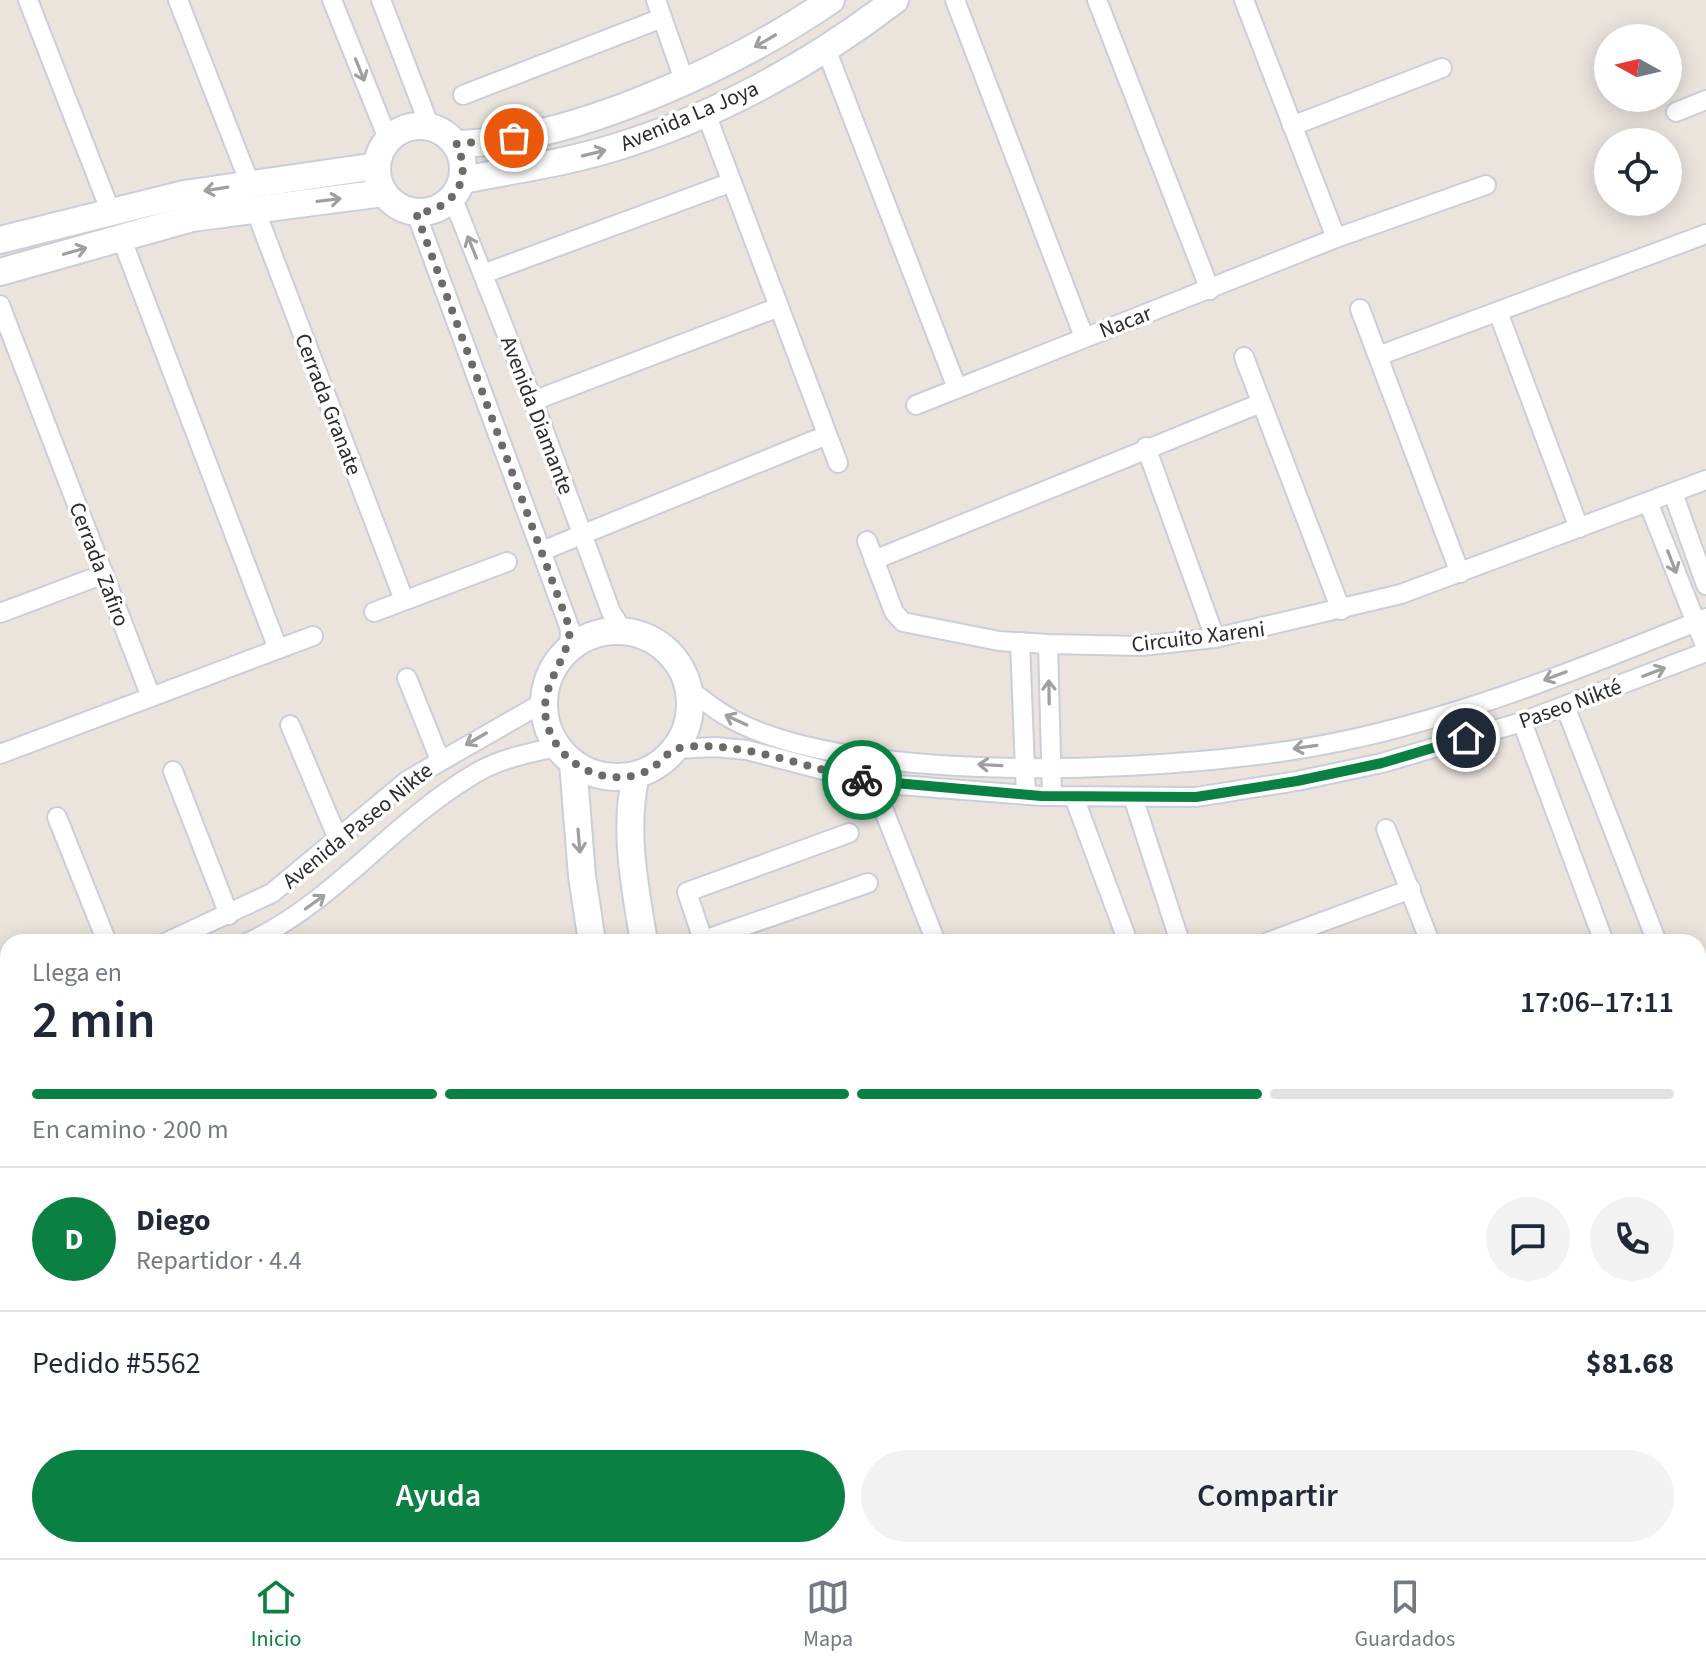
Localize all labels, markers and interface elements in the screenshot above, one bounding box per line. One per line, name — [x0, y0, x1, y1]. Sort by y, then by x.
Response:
north arrow — [1594, 24, 1682, 112]
map controls — [1594, 24, 1682, 216]
one-way arrow — [754, 33, 777, 49]
one-way arrow — [354, 57, 368, 82]
street label: Avenida La Joya — [615, 72, 764, 159]
pin — [480, 104, 548, 172]
icon: bag — [492, 116, 536, 160]
button: locate — [1594, 128, 1682, 216]
one-way arrow — [580, 144, 606, 159]
one-way arrow — [204, 182, 229, 197]
one-way arrow — [315, 192, 342, 207]
one-way arrow — [464, 235, 478, 260]
one-way arrow — [62, 243, 87, 257]
street label: Nacar — [1094, 297, 1157, 347]
street label: Cerrada Granate — [286, 329, 370, 480]
street label: Avenida Diamante — [492, 331, 582, 499]
street label: Cerrada Zafiro — [61, 498, 137, 631]
one-way arrow — [1666, 549, 1680, 574]
street label: Circuito Xareni — [1130, 613, 1267, 661]
one-way arrow — [1641, 664, 1665, 678]
one-way arrow — [1543, 670, 1567, 684]
street label: Paseo Nikté — [1515, 671, 1626, 737]
one-way arrow — [1042, 679, 1057, 706]
pin — [1432, 704, 1500, 772]
one-way arrow — [725, 712, 749, 727]
icon: home — [1444, 716, 1488, 760]
one-way arrow — [465, 731, 488, 747]
courier — [822, 740, 902, 820]
one-way arrow — [1293, 740, 1318, 755]
street label: Avenida Paseo Nikte — [276, 755, 440, 896]
icon: bike — [840, 758, 884, 802]
one-way arrow — [977, 758, 1004, 773]
one-way arrow — [572, 827, 587, 854]
one-way arrow — [304, 893, 325, 910]
text: Llega en — [32, 954, 122, 991]
text: 17:06–17:11 — [1520, 981, 1674, 1024]
text: 2 min — [32, 984, 156, 1058]
text: En camino · 200 m — [32, 1111, 228, 1148]
button: chat — [1486, 1197, 1570, 1281]
button: phone — [1590, 1197, 1674, 1281]
text: Diego — [136, 1199, 211, 1242]
text: D — [64, 1218, 84, 1261]
text: Repartidor · 4.4 — [136, 1242, 302, 1279]
text: Pedido #5562 — [32, 1342, 201, 1385]
text: $81.68 — [1586, 1342, 1674, 1385]
button: Ayuda — [32, 1450, 845, 1542]
button: Compartir — [861, 1450, 1674, 1542]
tab: Inicio — [251, 1575, 301, 1655]
tab: Mapa — [803, 1575, 853, 1655]
tab: Guardados — [1355, 1575, 1455, 1655]

